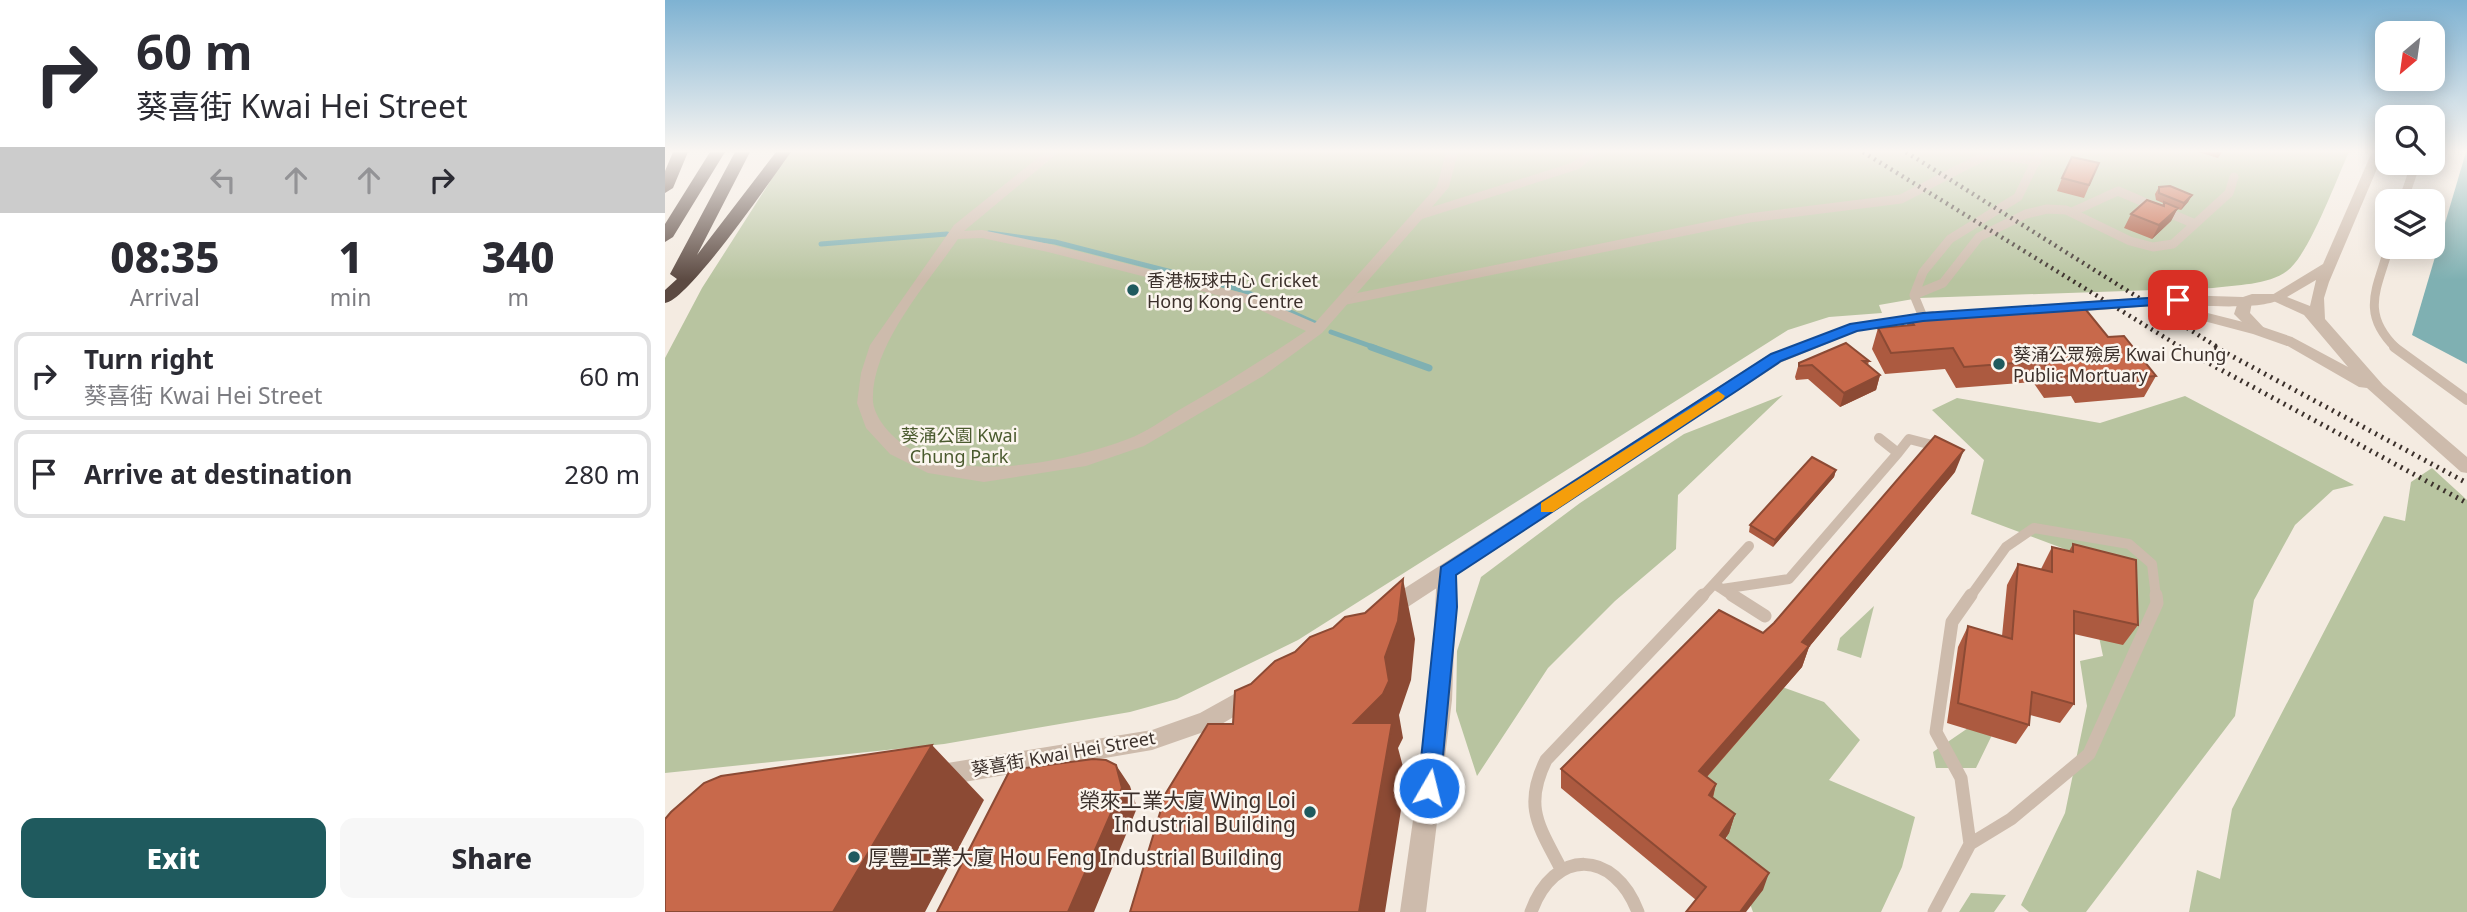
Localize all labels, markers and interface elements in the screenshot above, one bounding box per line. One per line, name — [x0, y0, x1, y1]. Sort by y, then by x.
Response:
text: 60 m — [136, 18, 253, 84]
north arrow — [2375, 21, 2445, 91]
map controls — [2375, 21, 2445, 259]
icon: right — [21, 28, 112, 119]
text: 葵喜街 Kwai Hei Street — [136, 84, 468, 127]
button: search — [2375, 105, 2445, 175]
icon: left — [204, 161, 242, 199]
icon: ahead — [277, 161, 315, 199]
icon: ahead — [350, 161, 388, 199]
icon: right — [423, 161, 461, 199]
button: layers — [2375, 189, 2445, 259]
text: 08:35 — [110, 228, 219, 285]
text: 1 — [338, 228, 363, 285]
text: 340 — [482, 228, 555, 285]
place label: 香港板球中心 Cricket Hong Kong Centre — [1147, 268, 1319, 313]
pin — [2148, 270, 2208, 330]
text: Arrival — [130, 281, 200, 313]
text: min — [330, 281, 371, 313]
text: m — [507, 281, 529, 313]
icon: arrive — [2159, 281, 2197, 319]
marker: 香港板球中心 Cricket Hong Kong Centre — [1125, 282, 1141, 298]
text: Turn right — [84, 341, 214, 377]
place label: 葵涌公眾殮房 Kwai Chung Public Mortuary — [2013, 342, 2226, 387]
marker: 葵涌公眾殮房 Kwai Chung Public Mortuary — [1991, 356, 2007, 372]
icon: right — [25, 357, 63, 395]
text: 60 m — [579, 358, 640, 394]
text: 葵喜街 Kwai Hei Street — [84, 379, 322, 411]
park label: 葵涌公園 Kwai Chung Park — [901, 423, 1017, 468]
icon: arrive — [25, 455, 63, 493]
text: Arrive at destination — [84, 456, 353, 492]
text: 280 m — [564, 456, 640, 492]
street label: 葵喜街 Kwai Hei Street — [969, 725, 1157, 781]
position arrow — [1392, 751, 1466, 825]
place label: 榮來工業大廈 Wing Loi Industrial Building — [1079, 786, 1296, 838]
marker: 榮來工業大廈 Wing Loi Industrial Building — [1302, 804, 1318, 820]
button: Exit — [21, 818, 326, 898]
button: Share — [340, 818, 644, 898]
place label: 厚豐工業大廈 Hou Feng Industrial Building — [868, 843, 1282, 871]
marker: 厚豐工業大廈 Hou Feng Industrial Building — [846, 849, 862, 865]

